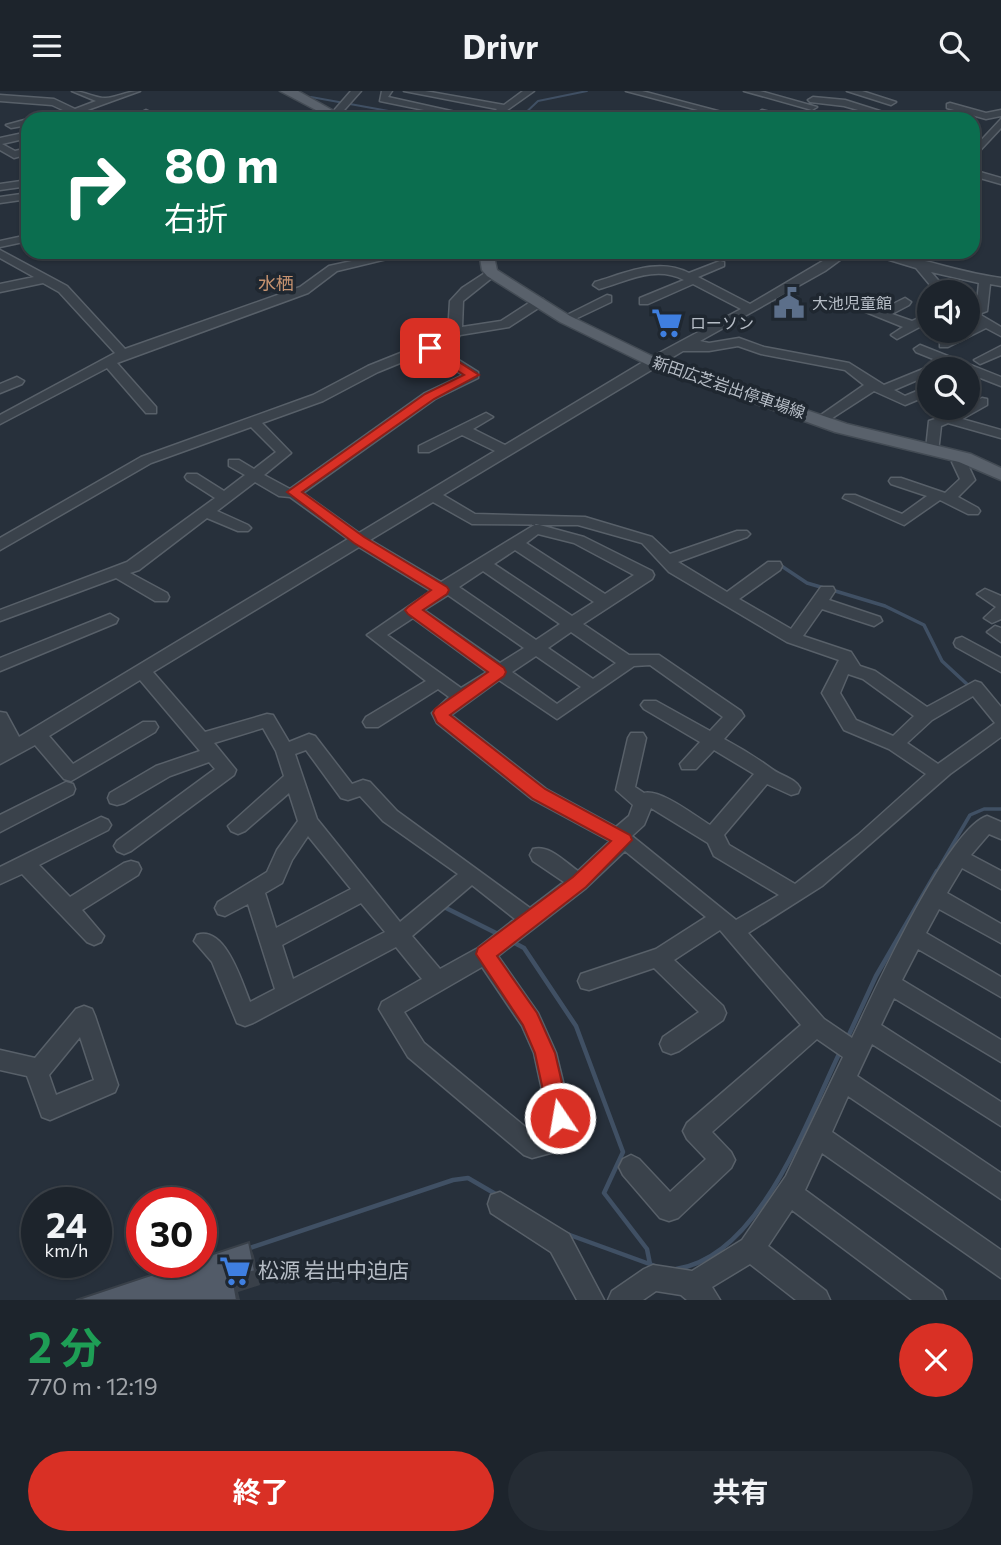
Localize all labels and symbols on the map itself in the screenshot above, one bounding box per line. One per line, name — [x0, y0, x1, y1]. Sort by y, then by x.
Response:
district label: 水栖 — [258, 272, 294, 294]
public building icon: 大池児童館 — [772, 286, 806, 320]
place label: 大池児童館 — [812, 293, 892, 312]
supermarket icon: ローソン — [650, 306, 684, 340]
place label: ローソン — [690, 313, 754, 332]
pin — [400, 318, 460, 378]
street label: 新田広芝岩出停車場線 — [650, 351, 808, 422]
position arrow — [523, 1081, 597, 1155]
speed limit sign: 30 — [126, 1187, 217, 1278]
supermarket icon: 松源 岩出中迫店 — [218, 1254, 252, 1288]
place label: 松源 岩出中迫店 — [258, 1257, 409, 1282]

